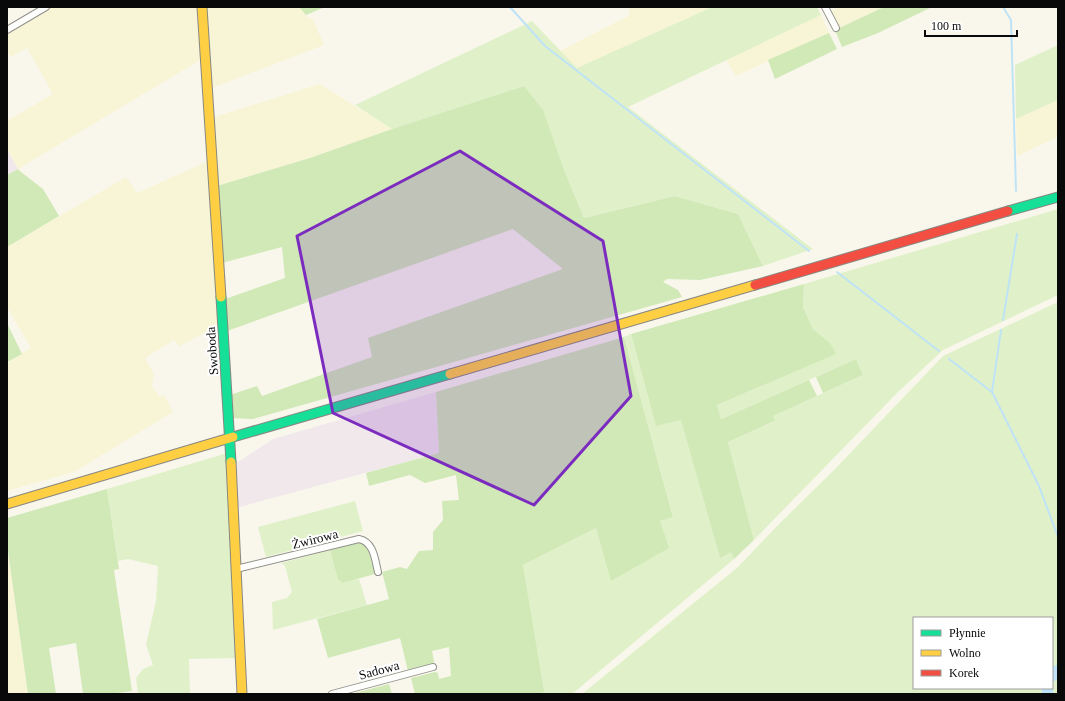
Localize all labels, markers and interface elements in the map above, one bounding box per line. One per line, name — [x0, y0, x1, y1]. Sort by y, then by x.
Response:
scale bar — [925, 12, 1017, 38]
text: 100 m — [931, 19, 962, 33]
street label: Swoboda — [203, 326, 221, 376]
street label: Żwirowa — [290, 526, 340, 552]
legend — [913, 617, 1053, 689]
text: Płynnie — [949, 626, 986, 640]
text: Wolno — [949, 646, 981, 660]
street label: Sadowa — [357, 657, 401, 683]
text: Korek — [949, 666, 979, 680]

